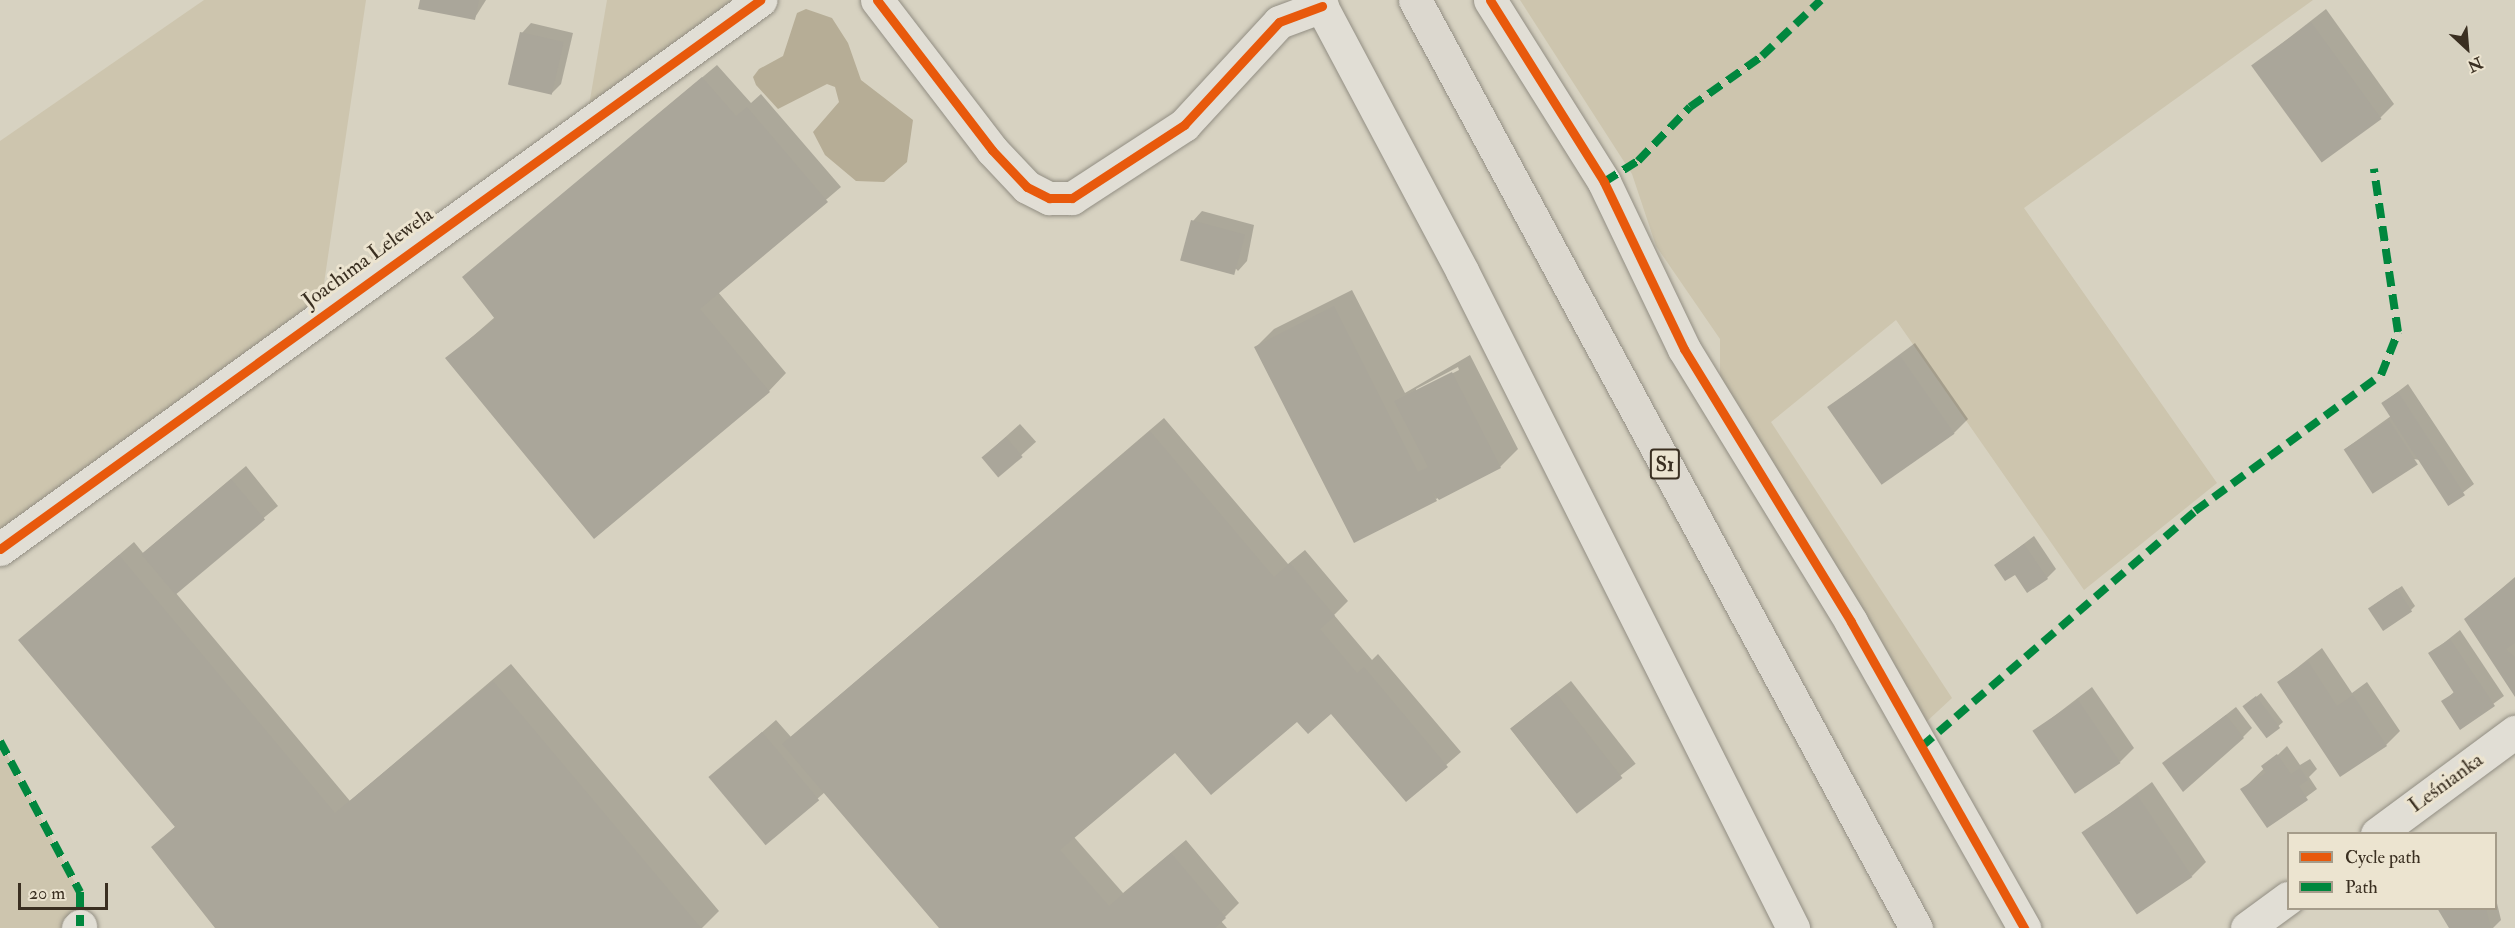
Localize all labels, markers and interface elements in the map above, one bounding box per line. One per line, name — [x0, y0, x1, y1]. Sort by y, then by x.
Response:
north arrow — [2437, 18, 2497, 78]
text: N — [2464, 52, 2486, 76]
street label: Joachima Lelewela — [298, 202, 438, 314]
road number: S1 — [1648, 447, 1682, 481]
street label: Leśnianka — [2404, 748, 2488, 818]
legend — [2287, 832, 2497, 910]
text: Cycle path — [2345, 846, 2421, 869]
scale bar — [21, 871, 111, 909]
text: Path — [2345, 876, 2378, 899]
text: 20 m — [29, 882, 65, 905]

